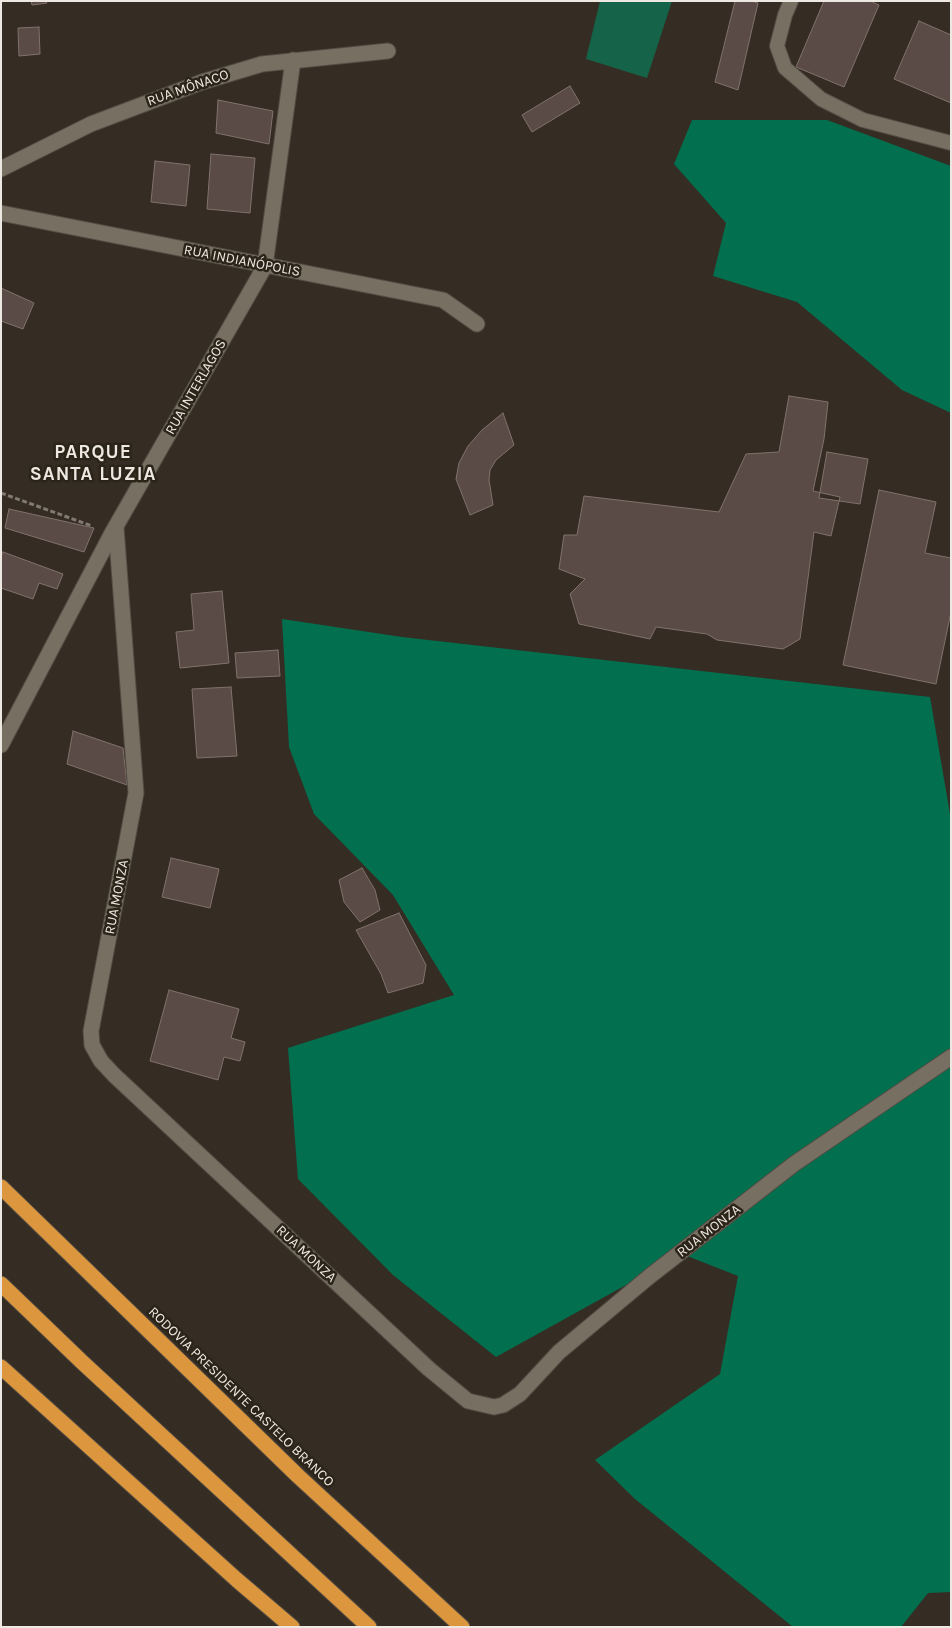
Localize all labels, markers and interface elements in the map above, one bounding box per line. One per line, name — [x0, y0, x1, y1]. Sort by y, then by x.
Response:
street label: RUA MÔNACO — [145, 66, 231, 110]
street label: RUA INDIANÓPOLIS — [182, 241, 302, 281]
street label: RUA INTERLAGOS — [162, 336, 230, 438]
district label: PARQUE SANTA LUZIA — [28, 442, 158, 486]
street label: RUA MONZA — [102, 858, 132, 936]
street label: RUA MONZA — [674, 1201, 744, 1261]
street label: RUA MONZA — [273, 1222, 339, 1286]
street label: RODOVIA PRESIDENTE CASTELO BRANCO — [145, 1304, 337, 1490]

